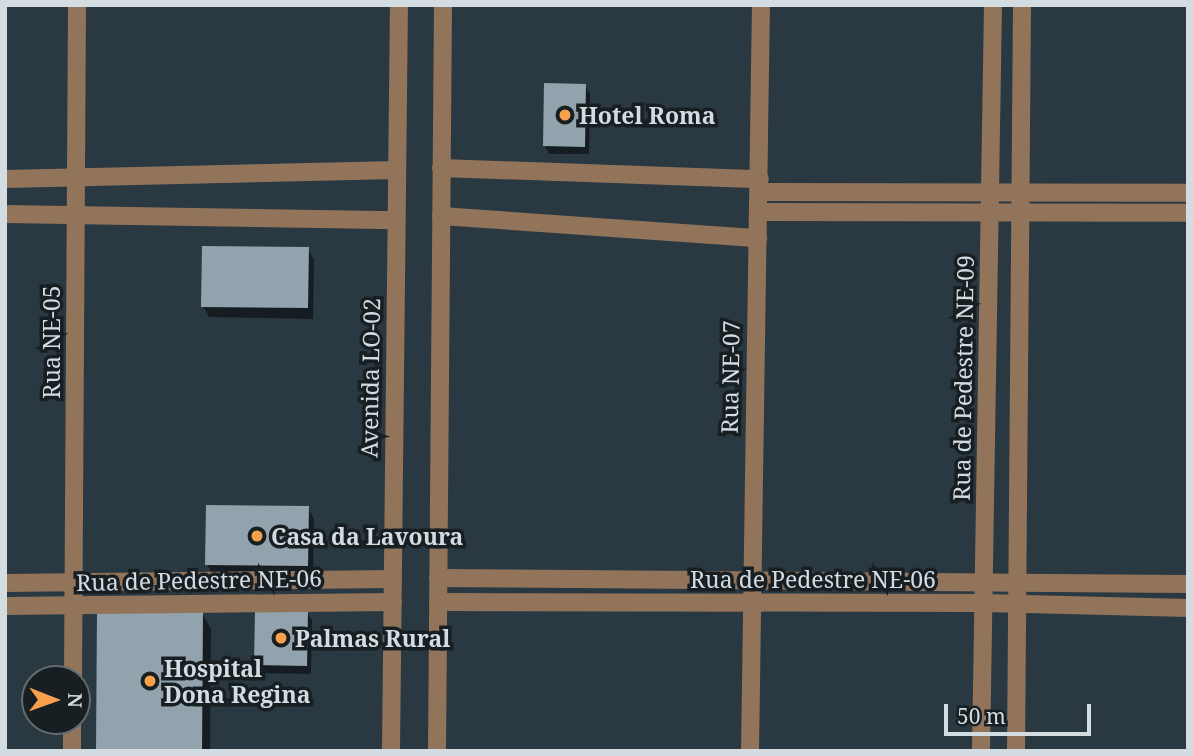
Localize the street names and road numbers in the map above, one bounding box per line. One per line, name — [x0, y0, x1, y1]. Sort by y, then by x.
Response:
street label: Rua de Pedestre NE-09 — [947, 255, 979, 501]
street label: Rua NE-05 — [37, 285, 65, 399]
street label: Avenida LO-02 — [355, 298, 385, 458]
street label: Rua NE-07 — [715, 320, 745, 434]
street label: Rua de Pedestre NE-06 — [76, 564, 322, 596]
street label: Rua de Pedestre NE-06 — [690, 565, 936, 593]

